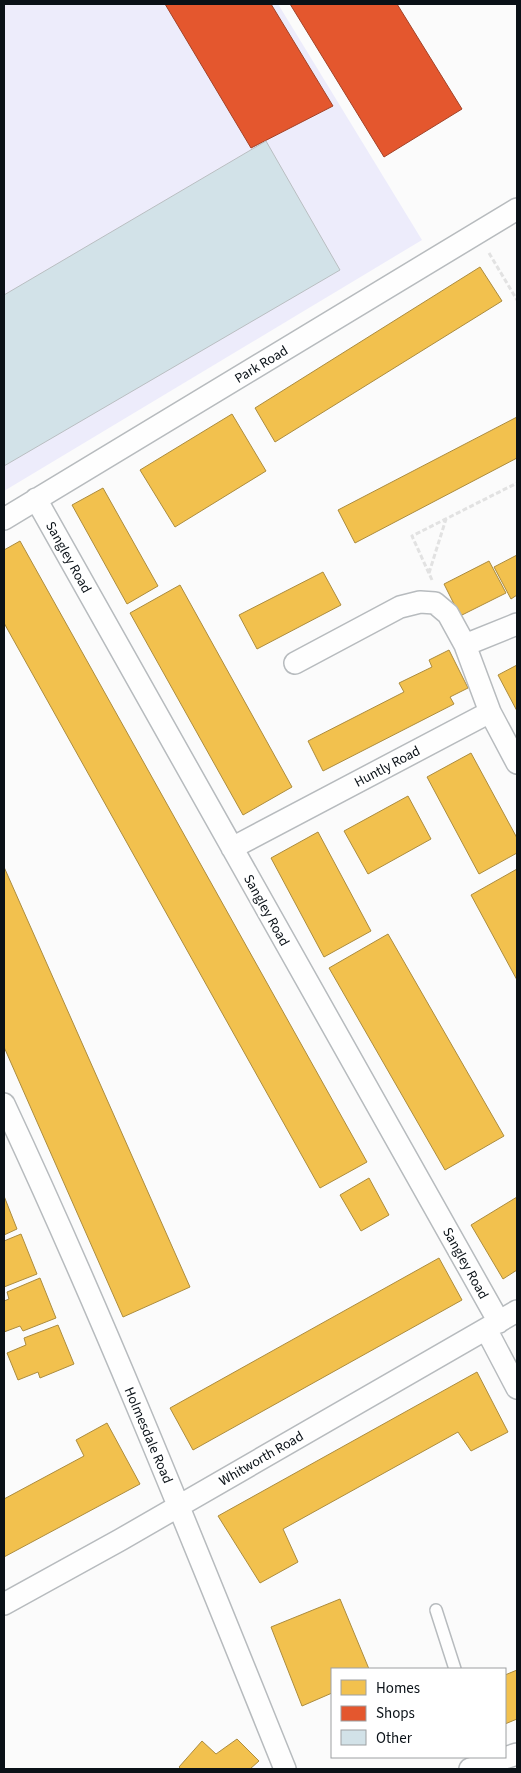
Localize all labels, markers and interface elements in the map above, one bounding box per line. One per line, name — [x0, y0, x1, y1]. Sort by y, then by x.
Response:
street label: Park Road — [231, 341, 292, 389]
street label: Sangley Road — [40, 518, 96, 597]
street label: Huntly Road — [351, 741, 424, 793]
street label: Sangley Road — [238, 871, 294, 950]
street label: Sangley Road — [437, 1224, 493, 1303]
street label: Holmesdale Road — [119, 1384, 177, 1487]
street label: Whitworth Road — [216, 1427, 307, 1491]
legend — [331, 1668, 506, 1758]
text: Homes — [376, 1678, 420, 1699]
text: Shops — [376, 1703, 415, 1724]
text: Other — [376, 1728, 413, 1749]

